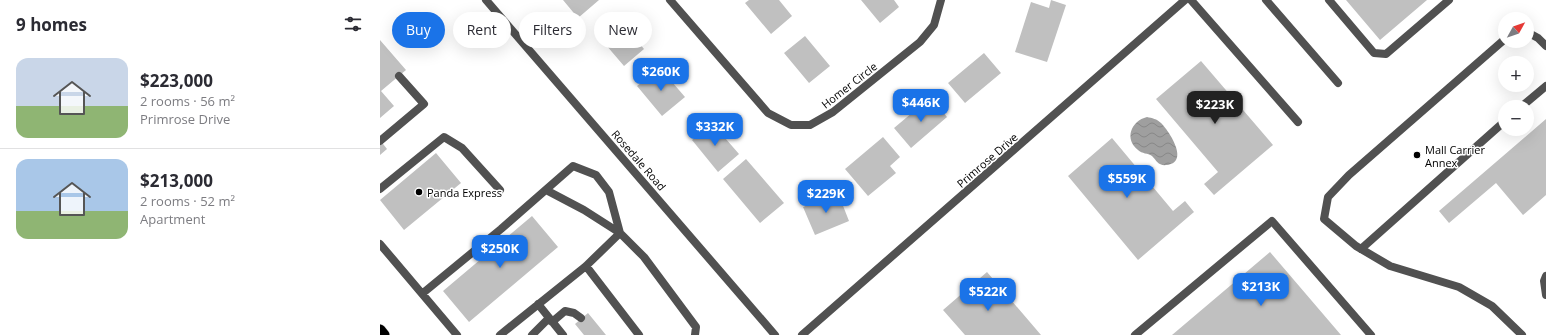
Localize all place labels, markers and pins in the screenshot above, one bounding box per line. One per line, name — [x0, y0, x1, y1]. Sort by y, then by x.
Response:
pin: $260K — [633, 58, 689, 92]
pin: $446K — [893, 89, 949, 123]
pin: $223K — [1187, 91, 1243, 125]
pin: $332K — [687, 113, 743, 147]
place label: Mall Carrier Annex — [1425, 142, 1485, 170]
marker: Mall Carrier Annex — [1412, 150, 1422, 160]
pin: $559K — [1099, 165, 1155, 199]
pin: $229K — [798, 180, 854, 214]
place label: Panda Express — [427, 185, 502, 200]
marker: Panda Express — [414, 187, 424, 197]
pin: $250K — [472, 235, 528, 269]
pin: $213K — [1233, 273, 1289, 307]
pin: $522K — [960, 278, 1016, 312]

